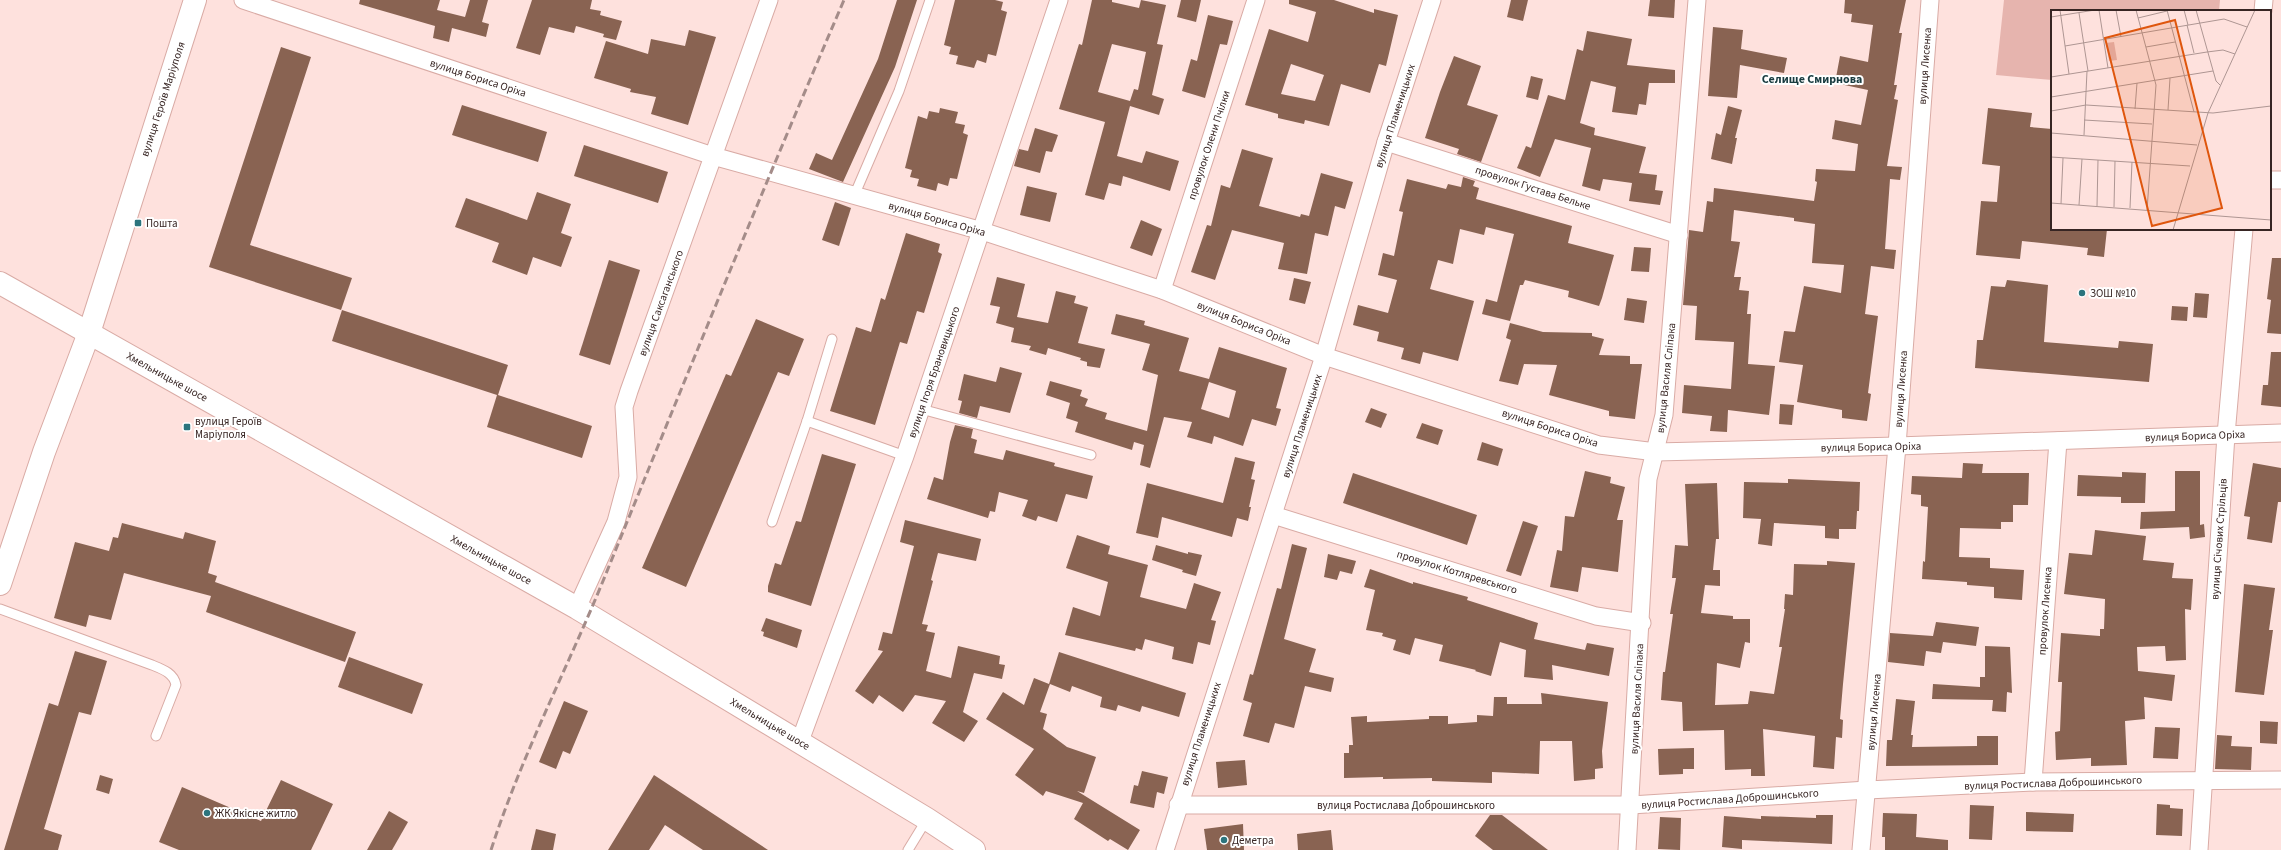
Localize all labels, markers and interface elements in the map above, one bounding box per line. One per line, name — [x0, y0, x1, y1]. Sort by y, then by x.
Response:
inset map — [2051, 10, 2271, 230]
street label: вулиця Лисенка — [1915, 27, 1935, 105]
street label: вулиця Героїв Маріуполя — [137, 40, 189, 158]
street label: вулиця Бориса Оріха — [428, 55, 528, 101]
street label: вулиця Пламеницьких — [1371, 62, 1419, 170]
district label: Селище Смирнова — [1762, 71, 1862, 88]
street label: провулок Олени Пчілки — [1184, 88, 1234, 202]
street label: провулок Густава Бельке — [1473, 162, 1593, 214]
street label: вулиця Бориса Оріха — [887, 198, 987, 240]
place label: Пошта — [146, 216, 178, 231]
marker: Пошта — [133, 218, 143, 228]
street label: вулиця Саксаганського — [635, 248, 687, 358]
place label: ЗОШ №10 — [2090, 286, 2136, 301]
marker: ЗОШ №10 — [2077, 288, 2087, 298]
street label: вулиця Бориса Оріха — [1195, 297, 1293, 349]
street label: вулиця Ігоря Брановицького — [904, 304, 964, 440]
street label: вулиця Василя Сліпака — [1653, 322, 1679, 434]
street label: Хмельницьке шосе — [124, 348, 211, 406]
street label: вулиця Лисенка — [1891, 350, 1911, 428]
street label: вулиця Пламеницьких — [1278, 372, 1326, 480]
street label: вулиця Бориса Оріха — [1500, 405, 1600, 451]
place label: вулиця Героїв Маріуполя — [195, 414, 262, 442]
marker: вулиця Героїв Маріуполя — [182, 422, 192, 432]
street label: вулиця Бориса Оріха — [2145, 427, 2245, 445]
street label: вулиця Бориса Оріха — [1821, 439, 1921, 455]
street label: вулиця Січових Стрільців — [2207, 477, 2231, 600]
street label: Хмельницьке шосе — [448, 531, 535, 589]
street label: провулок Котляревського — [1395, 547, 1519, 597]
street label: провулок Лисенка — [2034, 566, 2056, 656]
street label: вулиця Василя Сліпака — [1627, 643, 1647, 755]
street label: вулиця Лисенка — [1863, 673, 1885, 751]
street label: вулиця Пламеницьких — [1177, 680, 1225, 788]
street label: Хмельницьке шосе — [727, 694, 813, 754]
street label: вулиця Ростислава Доброшинського — [1964, 772, 2142, 794]
street label: вулиця Ростислава Доброшинського — [1641, 785, 1819, 813]
street label: вулиця Ростислава Доброшинського — [1317, 798, 1495, 813]
place label: ЖК Якісне житло — [215, 806, 296, 821]
marker: ЖК Якісне житло — [202, 808, 212, 818]
place label: Деметра — [1232, 833, 1273, 848]
marker: Деметра — [1219, 835, 1229, 845]

